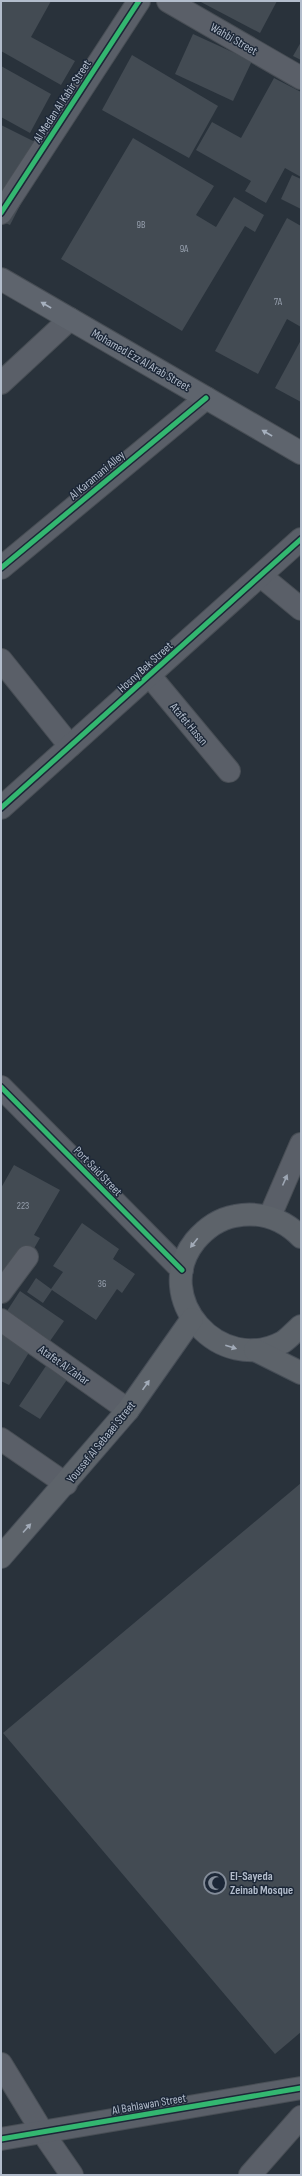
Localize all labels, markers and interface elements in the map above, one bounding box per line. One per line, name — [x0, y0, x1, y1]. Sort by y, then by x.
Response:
street label: Wahbi Street — [208, 20, 260, 59]
street label: Al Medan Al Kabir Street — [30, 57, 95, 146]
house number: 9B — [137, 219, 146, 231]
house number: 9A — [180, 243, 189, 255]
house number: 7A — [274, 296, 283, 308]
one-way arrow — [40, 302, 52, 308]
street label: Mohamed Ezz Al Arab Street — [89, 326, 193, 395]
one-way arrow — [261, 430, 273, 437]
street label: Al Karamani Alley — [66, 448, 128, 504]
street label: Hosny Bek Street — [115, 638, 176, 696]
street label: Atafet Hassn — [166, 699, 211, 749]
street label: Port Said Street — [70, 1143, 125, 1200]
one-way arrow — [283, 1174, 289, 1186]
house number: 223 — [17, 1200, 29, 1212]
one-way arrow — [189, 1237, 198, 1248]
house number: 36 — [98, 1278, 106, 1290]
street label: Atafet Al Zahar — [34, 1342, 93, 1389]
one-way arrow — [225, 1344, 237, 1350]
one-way arrow — [142, 1380, 150, 1390]
street label: Youssef Al Sebaaei Street — [64, 1398, 139, 1486]
one-way arrow — [22, 1523, 32, 1533]
place label: El-Sayeda Zeinab Mosque — [230, 1869, 293, 1898]
mosque icon: El-Sayeda Zeinab Mosque — [202, 1870, 228, 1896]
street label: Al Bahlawan Street — [110, 2091, 188, 2119]

